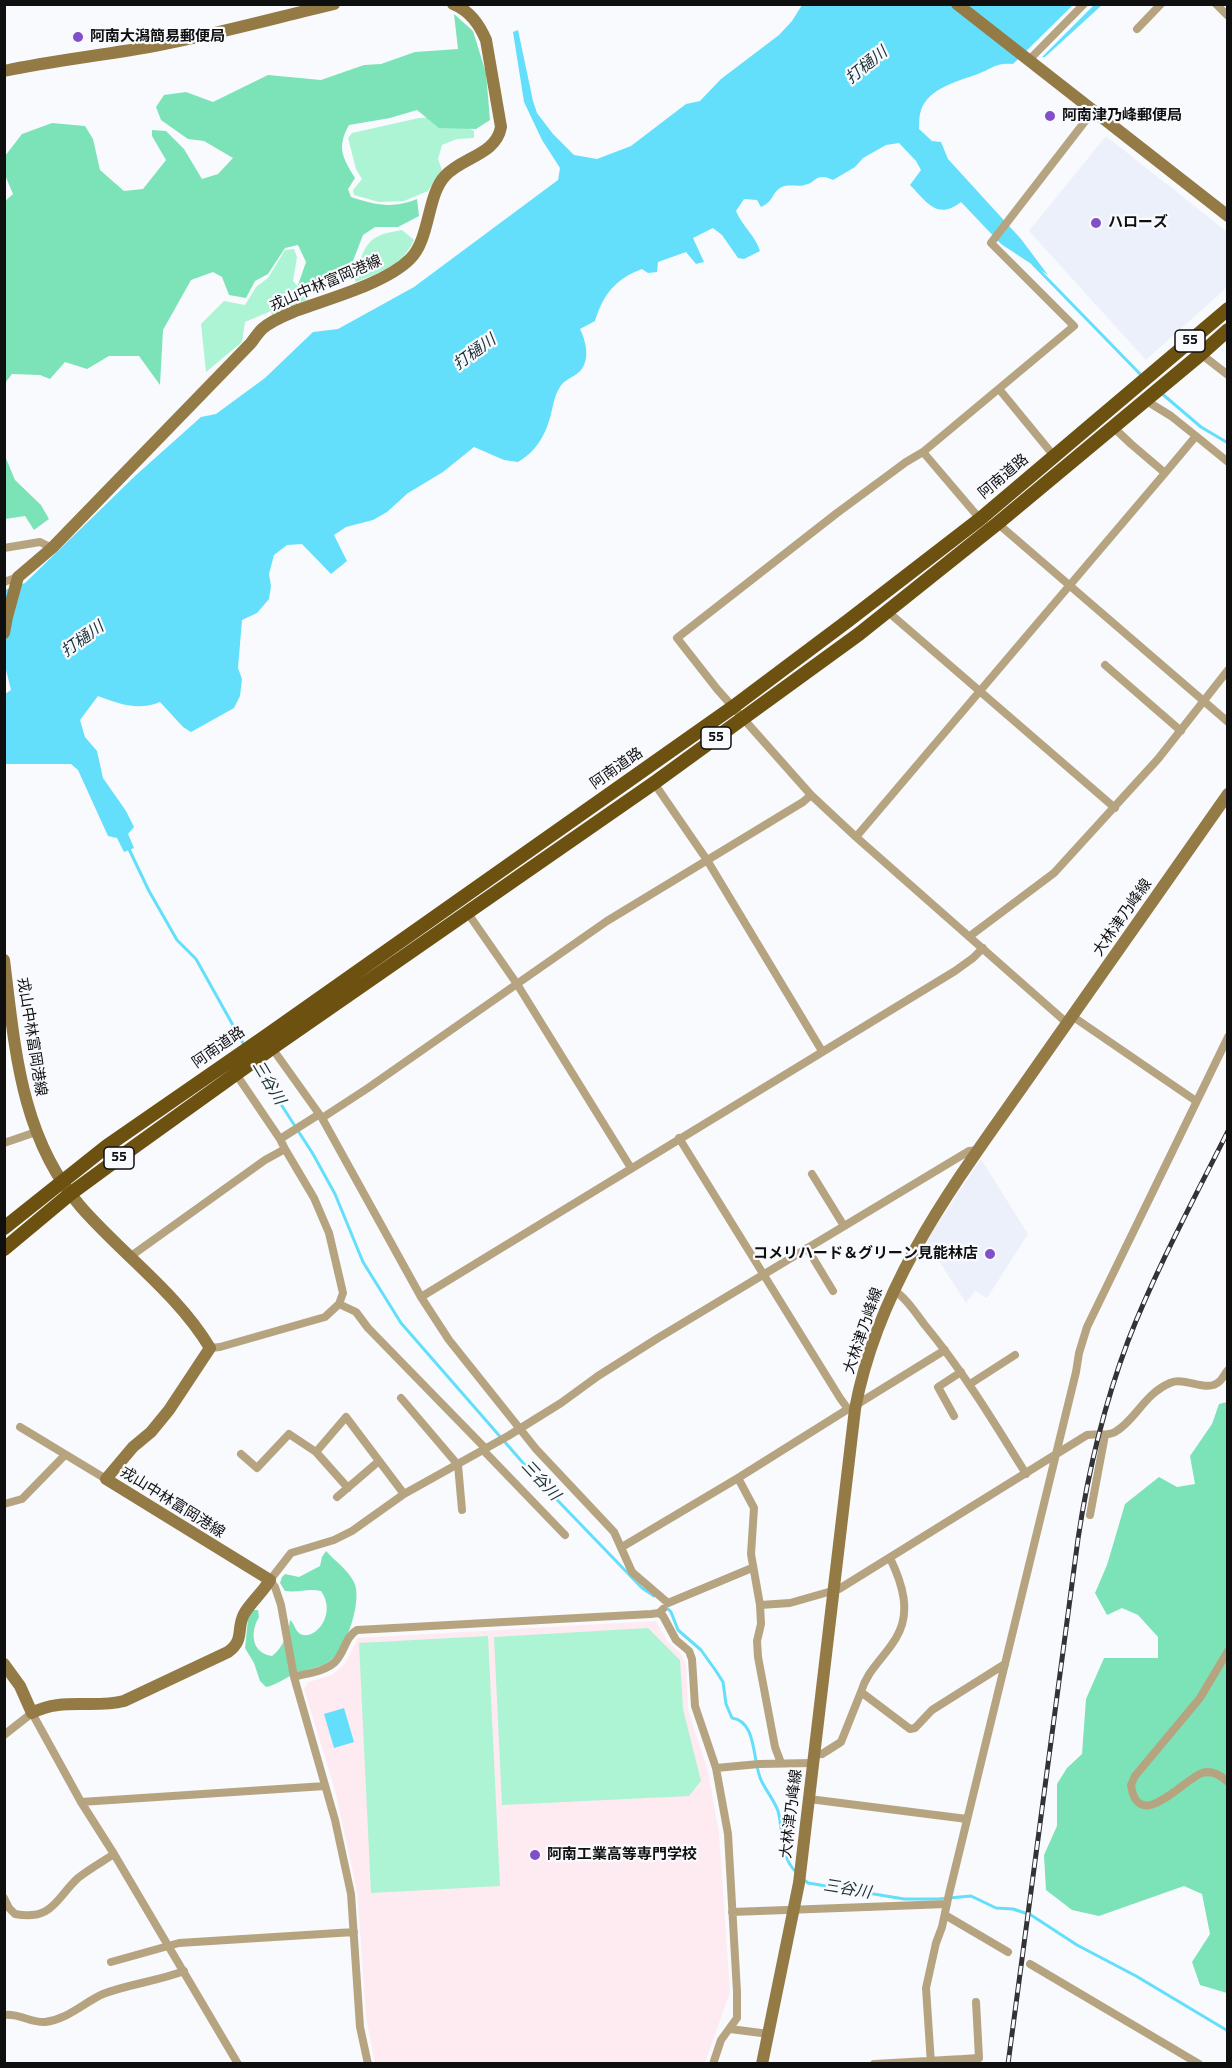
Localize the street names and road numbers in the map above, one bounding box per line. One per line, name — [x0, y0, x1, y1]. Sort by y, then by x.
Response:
street label: 戎山中林富岡港線 — [267, 252, 385, 316]
road number: 55 — [1175, 330, 1205, 352]
street label: 阿南道路 — [975, 451, 1033, 503]
road number: 55 — [701, 727, 731, 749]
street label: 阿南道路 — [587, 744, 647, 794]
street label: 大林津乃峰線 — [1090, 876, 1156, 960]
street label: 戎山中林富岡港線 — [13, 976, 49, 1098]
street label: 阿南道路 — [189, 1023, 249, 1073]
road number: 55 — [104, 1147, 134, 1169]
street label: 大林津乃峰線 — [841, 1286, 887, 1376]
street label: 戎山中林富岡港線 — [116, 1464, 228, 1542]
street label: 大林津乃峰線 — [778, 1768, 806, 1860]

